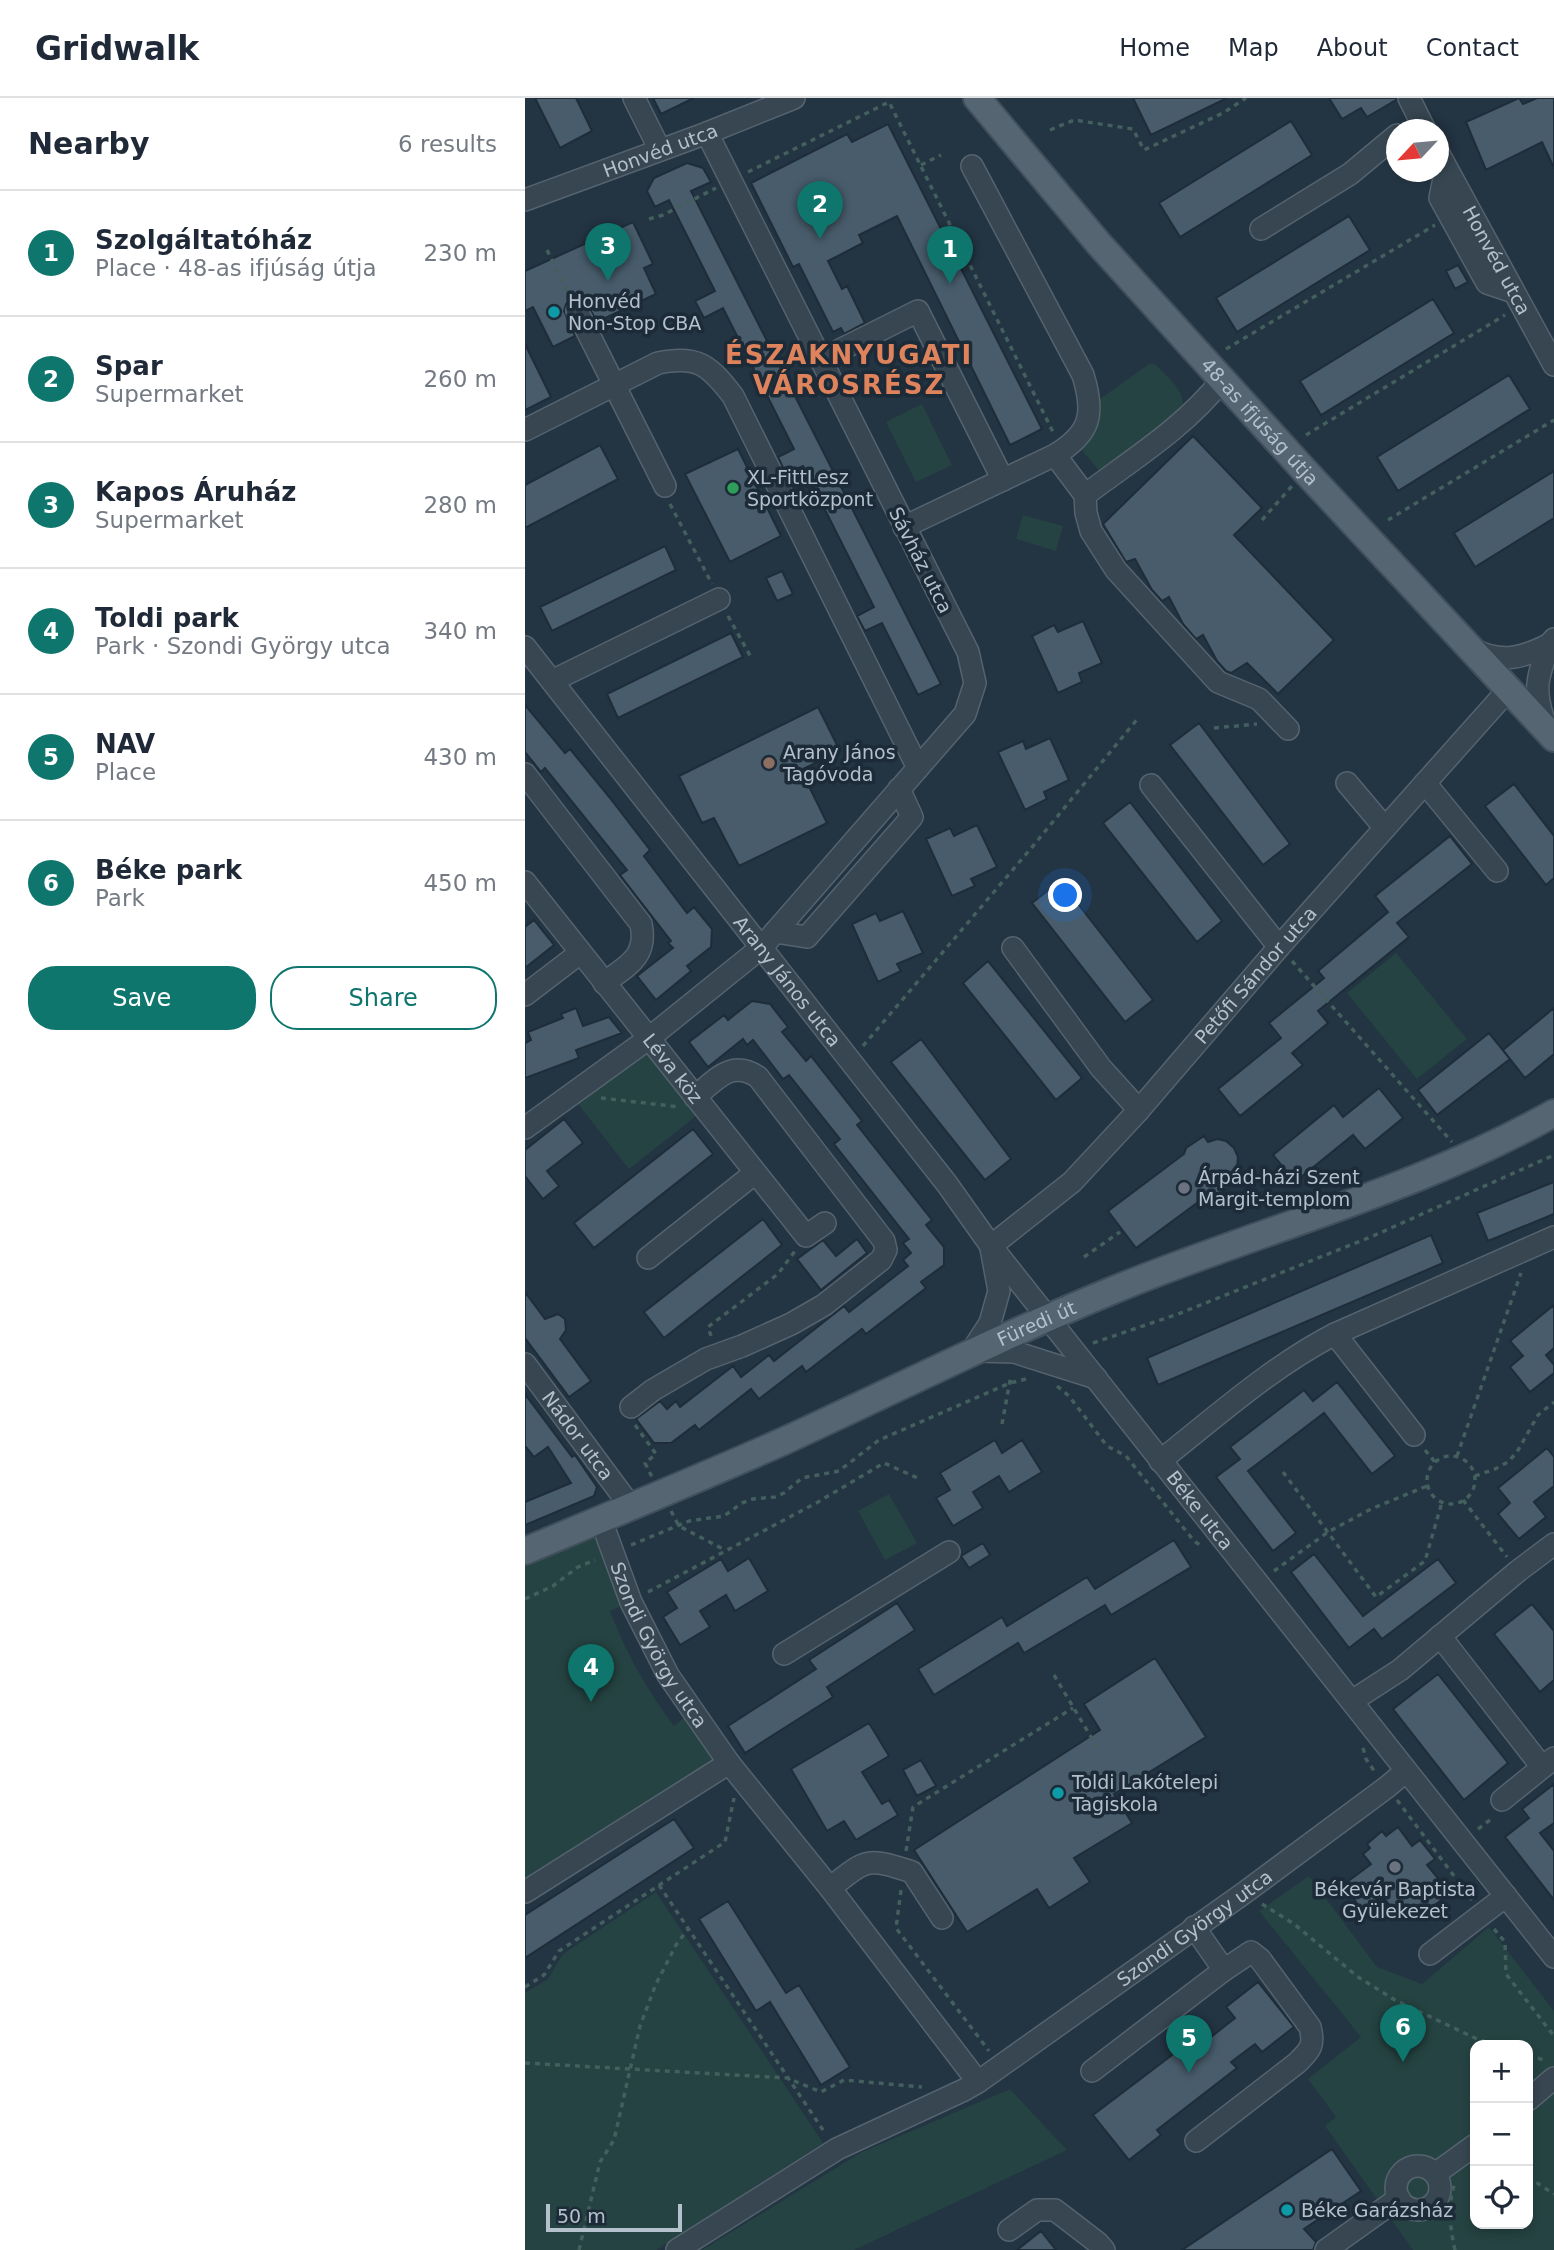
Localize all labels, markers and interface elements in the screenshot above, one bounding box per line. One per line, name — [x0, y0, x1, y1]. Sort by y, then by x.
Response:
text: Gridwalk — [35, 29, 199, 68]
text: Home — [1119, 34, 1190, 62]
text: Map — [1228, 34, 1279, 62]
text: About — [1317, 34, 1388, 62]
text: Contact — [1426, 34, 1519, 62]
street label: Honvéd utca — [600, 119, 721, 181]
north arrow — [1386, 119, 1449, 182]
text: Nearby — [28, 126, 150, 161]
text: 6 results — [398, 131, 497, 157]
pin: 2 — [797, 181, 843, 239]
street label: Honvéd utca — [1458, 202, 1535, 318]
pin: 3 — [585, 223, 631, 281]
text: Szolgáltatóház — [95, 225, 312, 255]
pin: 1 — [927, 226, 973, 284]
text: 1 — [43, 240, 59, 266]
text: 230 m — [423, 240, 497, 266]
text: Place · 48-as ifjúság útja — [95, 255, 377, 281]
place label: Honvéd Non-Stop CBA — [568, 290, 701, 334]
marker: Honvéd Non-Stop CBA — [546, 304, 562, 320]
district label: ÉSZAKNYUGATI VÁROSRÉSZ — [725, 339, 973, 400]
text: Spar — [95, 351, 163, 381]
street label: 48-as ifjúság útja — [1197, 353, 1323, 490]
text: 2 — [43, 366, 59, 392]
text: 260 m — [423, 366, 497, 392]
text: Supermarket — [95, 381, 244, 407]
place label: XL-FittLesz Sportközpont — [747, 466, 873, 510]
text: Kapos Áruház — [95, 477, 296, 507]
marker: XL-FittLesz Sportközpont — [725, 480, 741, 496]
text: 3 — [43, 492, 59, 518]
text: 280 m — [423, 492, 497, 518]
street label: Sávház utca — [885, 503, 957, 617]
text: Supermarket — [95, 507, 244, 533]
text: Toldi park — [95, 603, 239, 633]
text: 4 — [43, 618, 59, 644]
text: 340 m — [423, 618, 497, 644]
text: Park · Szondi György utca — [95, 633, 391, 659]
text: NAV — [95, 729, 155, 759]
place label: Arany János Tagóvoda — [782, 741, 896, 785]
text: 5 — [43, 744, 59, 770]
text: 430 m — [423, 744, 497, 770]
marker: Arany János Tagóvoda — [761, 755, 777, 771]
text: Place — [95, 759, 156, 785]
text: Béke park — [95, 855, 242, 885]
text: 6 — [43, 870, 59, 896]
text: 450 m — [423, 870, 497, 896]
your location — [1048, 878, 1082, 912]
text: Park — [95, 885, 145, 911]
street label: Petőfi Sándor utca — [1190, 902, 1321, 1048]
street label: Arany János utca — [729, 911, 846, 1051]
button: Save — [28, 966, 256, 1030]
button: Share — [270, 966, 497, 1030]
street label: Léva köz — [639, 1029, 707, 1108]
place label: Árpád-házi Szent Margit-templom — [1198, 1166, 1360, 1210]
marker: Árpád-házi Szent Margit-templom — [1176, 1180, 1192, 1196]
street label: Füredi út — [994, 1296, 1079, 1350]
street label: Nádor utca — [538, 1387, 618, 1484]
street label: Béke utca — [1162, 1466, 1238, 1554]
street label: Szondi György utca — [606, 1559, 712, 1732]
pin: 4 — [568, 1644, 614, 1702]
place label: Toldi Lakótelepi Tagiskola — [1071, 1771, 1218, 1815]
marker: Toldi Lakótelepi Tagiskola — [1050, 1785, 1066, 1801]
marker: Békevár Baptista Gyülekezet — [1387, 1859, 1403, 1875]
street label: Szondi György utca — [1113, 1865, 1276, 1991]
place label: Békevár Baptista Gyülekezet — [1314, 1878, 1476, 1922]
pin: 6 — [1380, 2004, 1426, 2062]
pin: 5 — [1166, 2015, 1212, 2073]
map controls — [1470, 2040, 1533, 2229]
button: + — [1470, 2040, 1533, 2103]
button: − — [1470, 2103, 1533, 2166]
button: locate — [1470, 2166, 1533, 2229]
place label: Béke Garázsház — [1301, 2199, 1453, 2221]
scale bar — [546, 2201, 683, 2233]
marker: Béke Garázsház — [1279, 2202, 1295, 2218]
text: 50 m — [557, 2205, 606, 2227]

